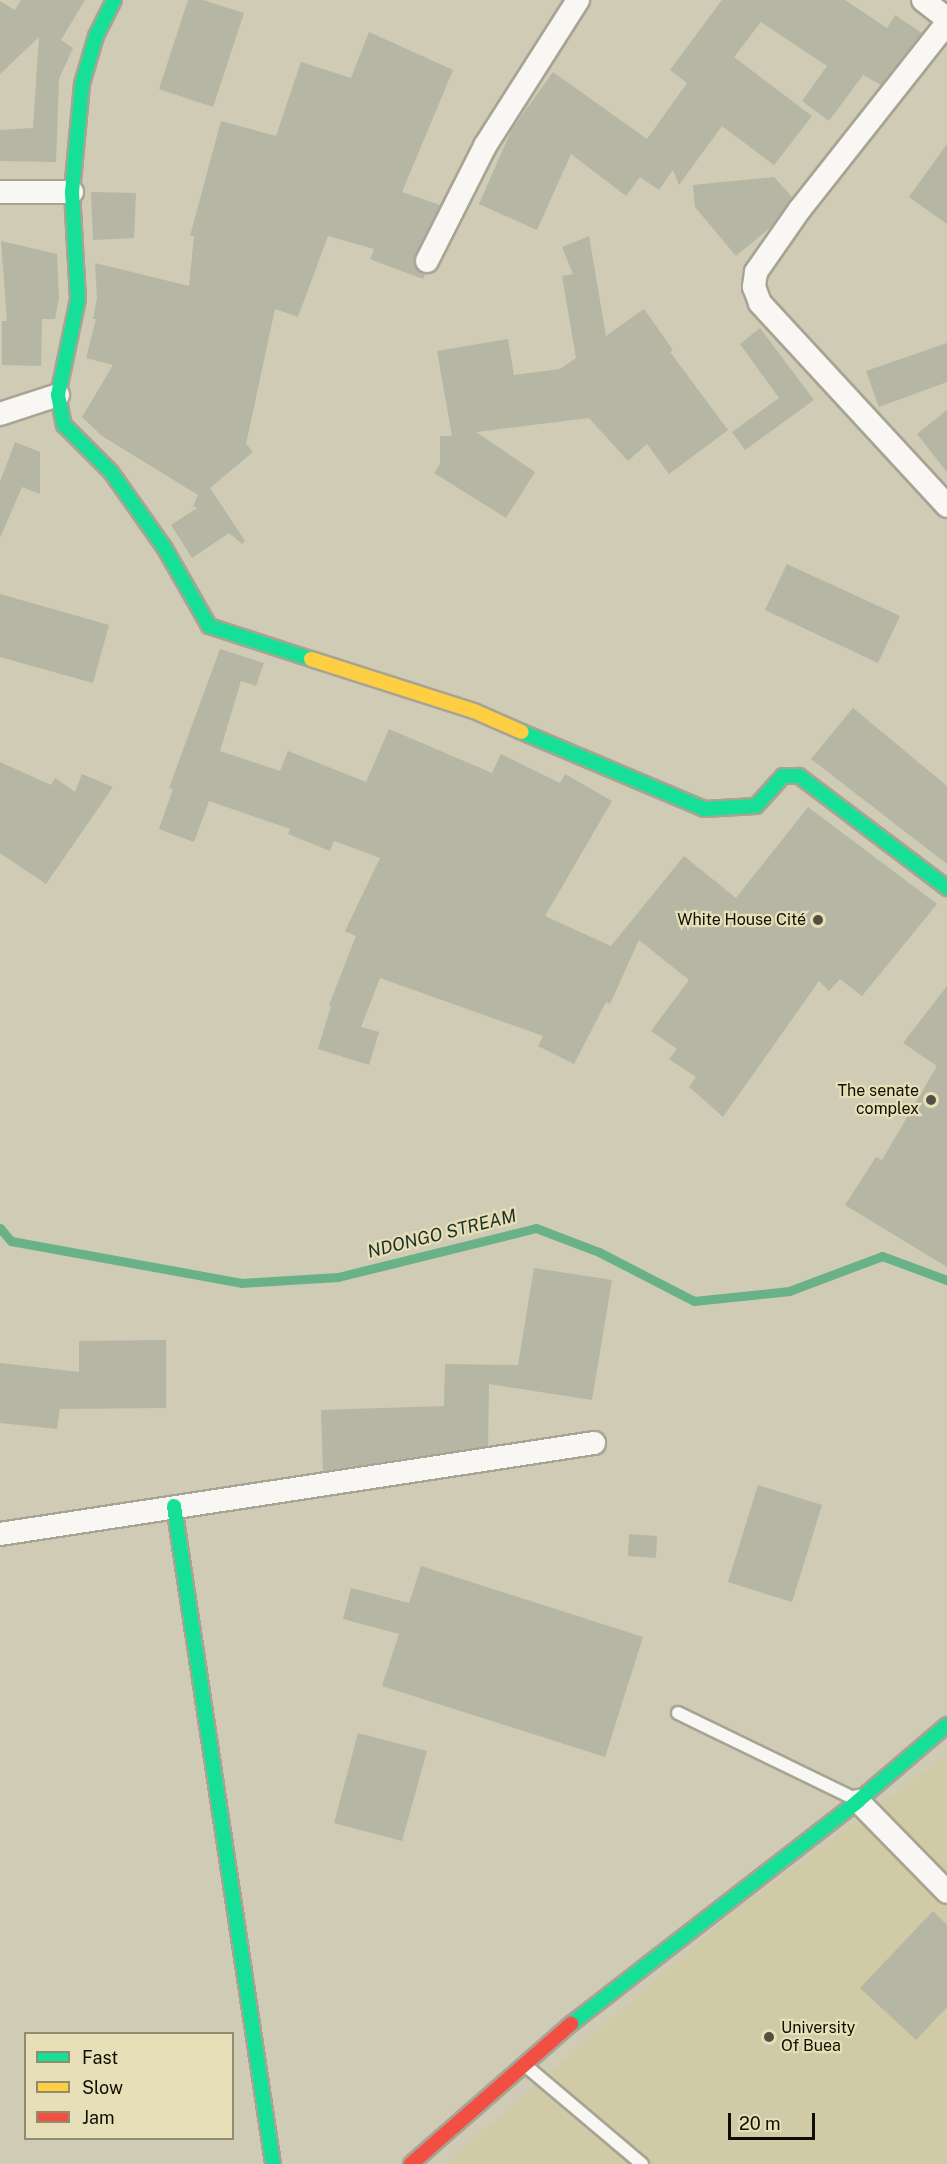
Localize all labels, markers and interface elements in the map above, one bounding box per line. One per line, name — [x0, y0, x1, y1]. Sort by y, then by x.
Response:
place label: White House Cité — [677, 910, 806, 930]
marker: White House Cité — [811, 913, 825, 927]
place label: The senate complex — [837, 1081, 919, 1119]
marker: The senate complex — [924, 1093, 938, 1107]
water label: NDONGO STREAM — [365, 1205, 519, 1263]
place label: University Of Buea — [781, 2018, 855, 2056]
marker: University Of Buea — [762, 2030, 776, 2044]
legend — [24, 2032, 234, 2140]
text: Fast — [82, 2047, 118, 2068]
text: Slow — [82, 2077, 123, 2098]
scale bar — [731, 2101, 818, 2139]
text: Jam — [82, 2107, 115, 2128]
text: 20 m — [739, 2113, 781, 2134]

